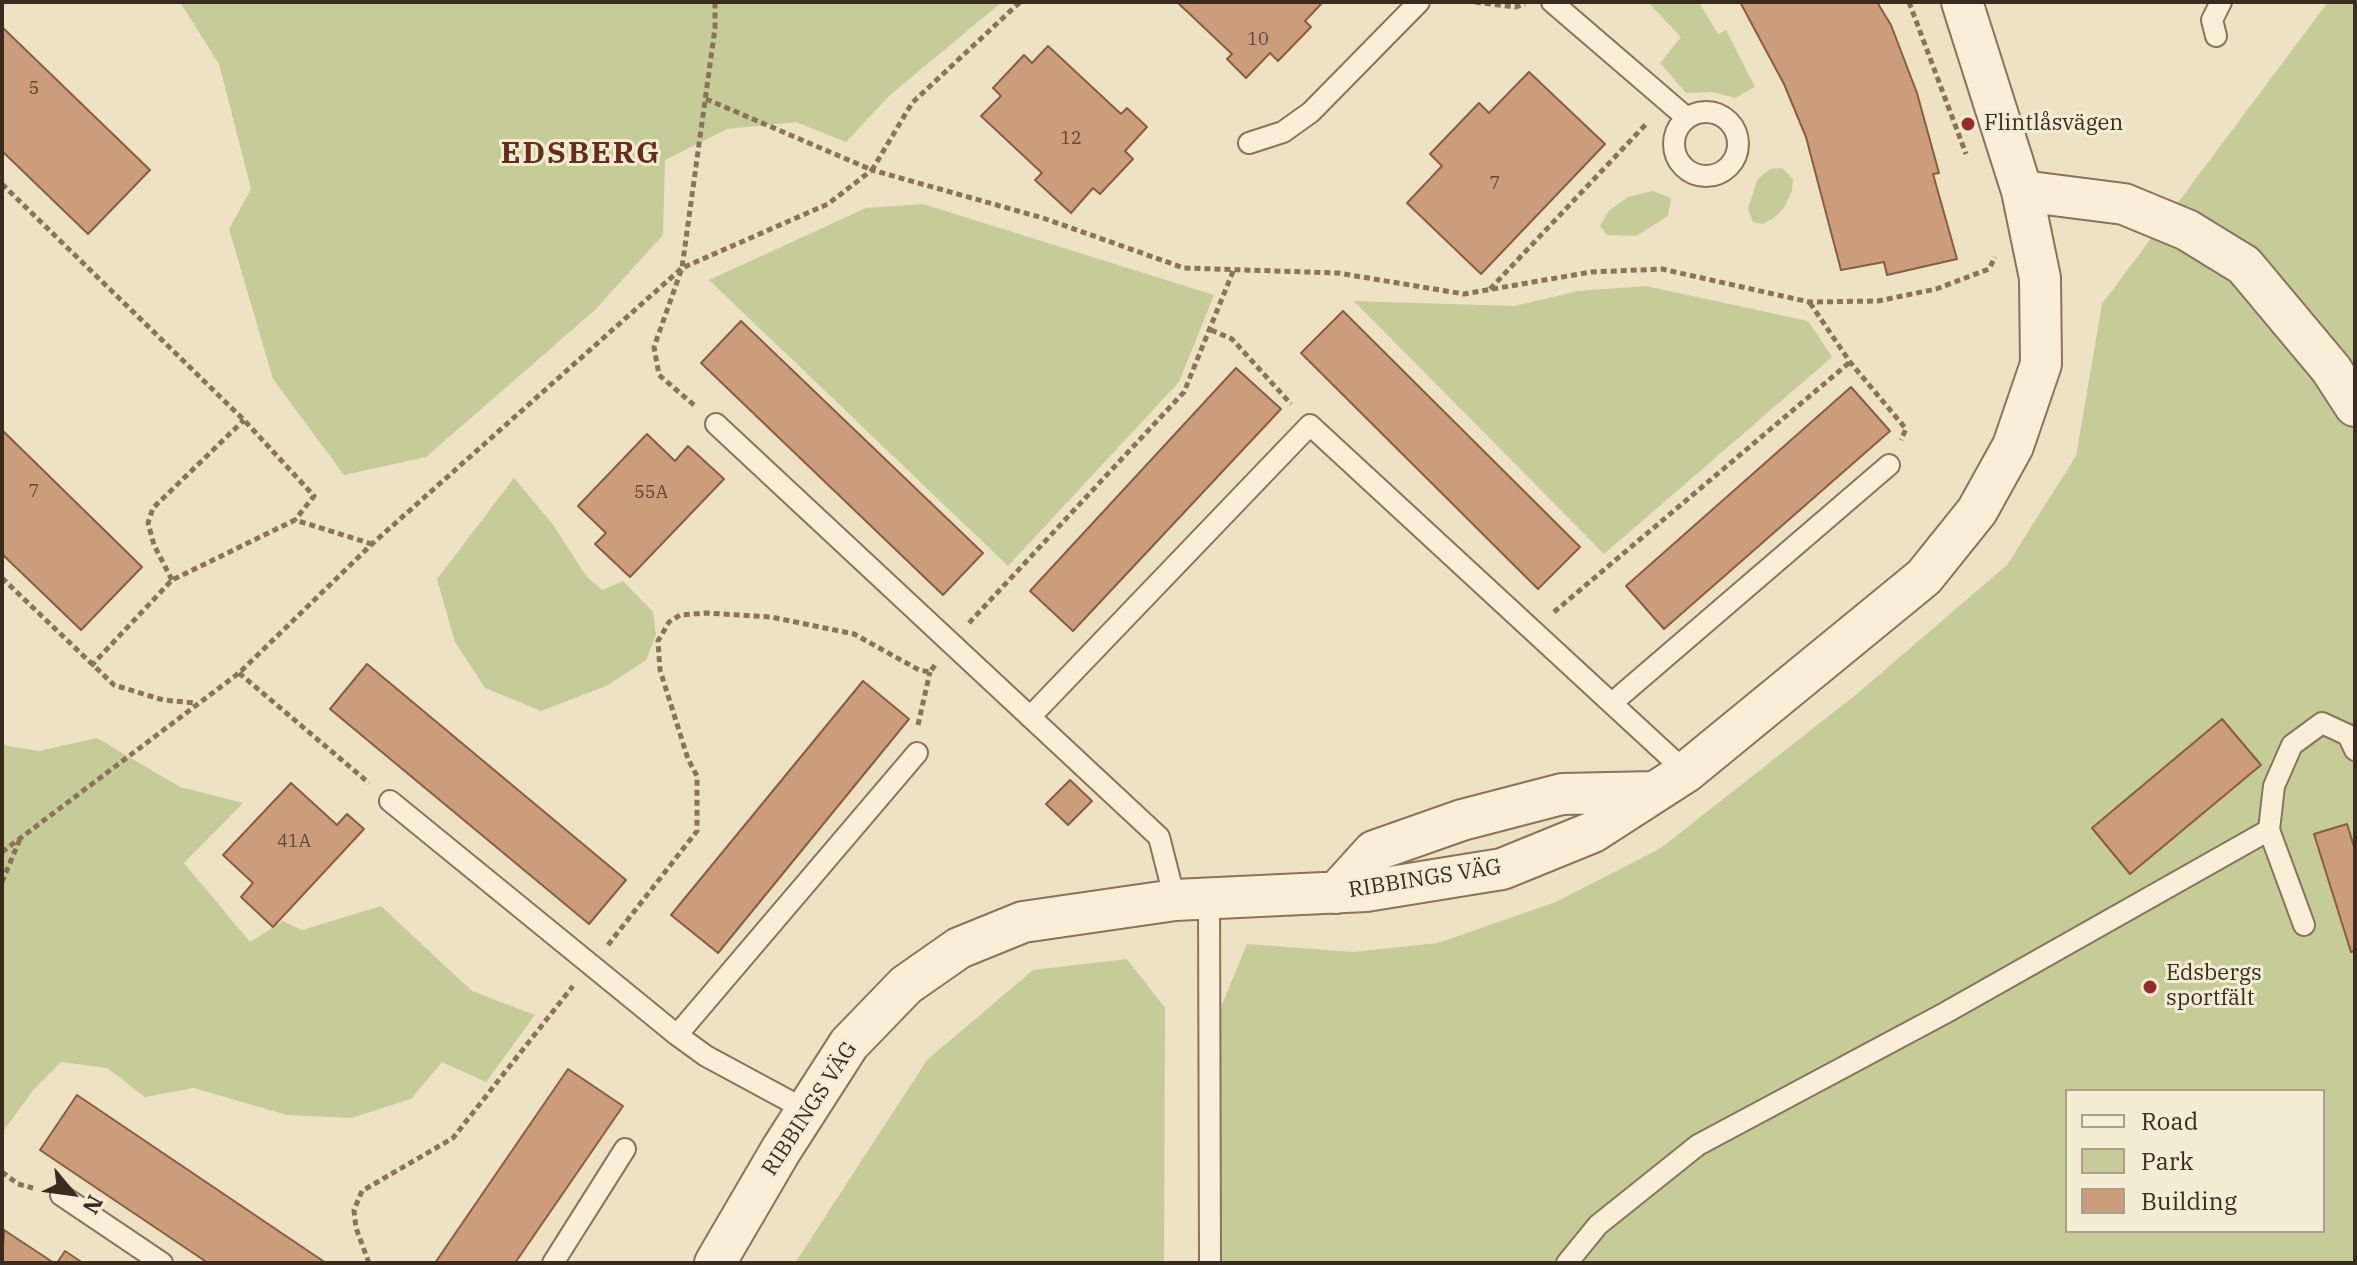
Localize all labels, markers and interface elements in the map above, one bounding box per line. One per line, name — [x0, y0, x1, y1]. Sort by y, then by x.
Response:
house number: 10 — [1247, 29, 1269, 51]
house number: 5 — [29, 78, 39, 100]
place label: Flintlåsvägen — [1984, 111, 2123, 137]
marker: Flintlåsvägen — [1959, 115, 1977, 133]
house number: 12 — [1060, 128, 1082, 150]
district label: EDSBERG — [501, 136, 661, 172]
house number: 7 — [1490, 173, 1500, 195]
house number: 7 — [29, 481, 39, 503]
house number: 55A — [634, 482, 668, 504]
house number: 41A — [277, 831, 311, 853]
street label: RIBBINGS VÄG — [1347, 854, 1503, 904]
place label: Edsbergs sportfält — [2166, 961, 2262, 1012]
marker: Edsbergs sportfält — [2141, 978, 2159, 996]
street label: RIBBINGS VÄG — [757, 1037, 863, 1181]
legend — [2065, 1089, 2325, 1233]
text: Road — [2141, 1105, 2198, 1137]
text: Park — [2141, 1145, 2193, 1177]
north arrow — [32, 1153, 112, 1233]
text: Building — [2141, 1185, 2237, 1217]
text: N — [77, 1190, 110, 1220]

